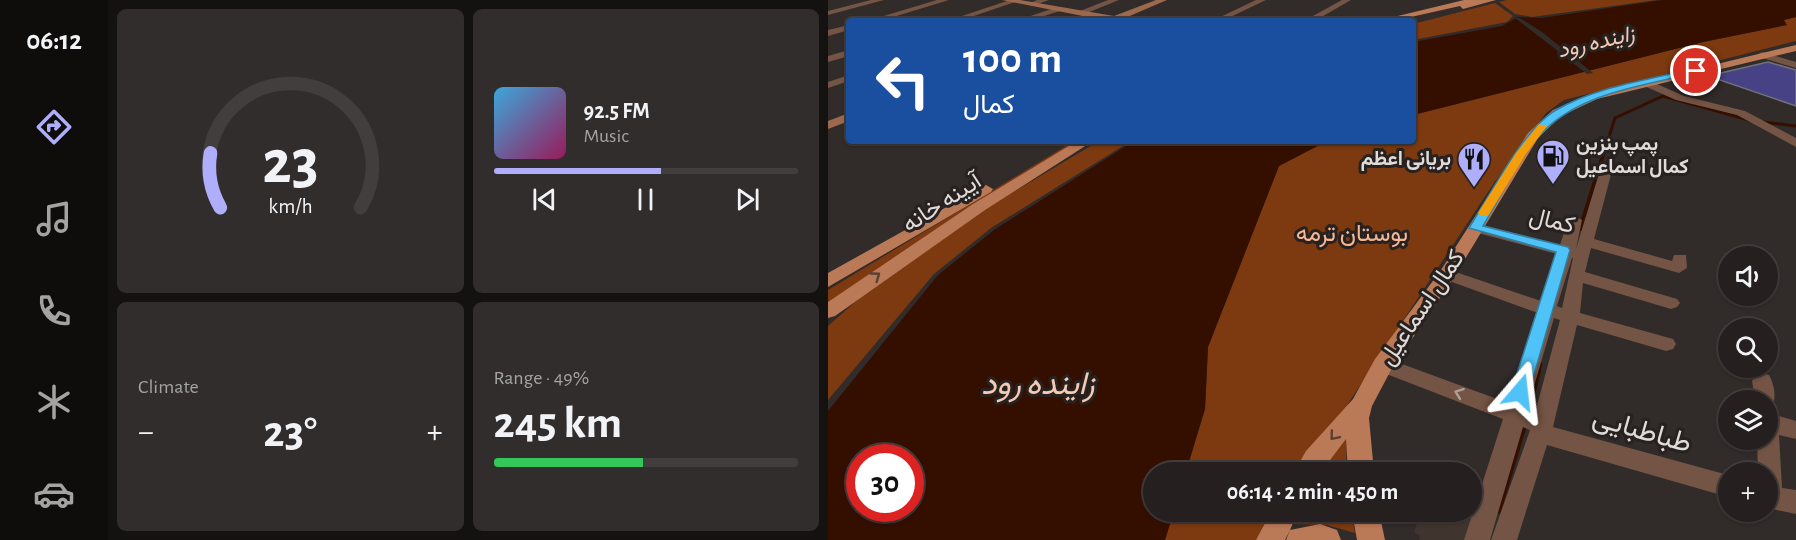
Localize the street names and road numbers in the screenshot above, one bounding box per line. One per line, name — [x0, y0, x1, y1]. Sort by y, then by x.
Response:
street label: آیینه خانه — [898, 167, 988, 238]
street label: کمال — [1527, 204, 1577, 239]
street label: کمال اسماعیل — [1375, 246, 1470, 370]
street label: طباطبایی — [1589, 404, 1695, 459]

